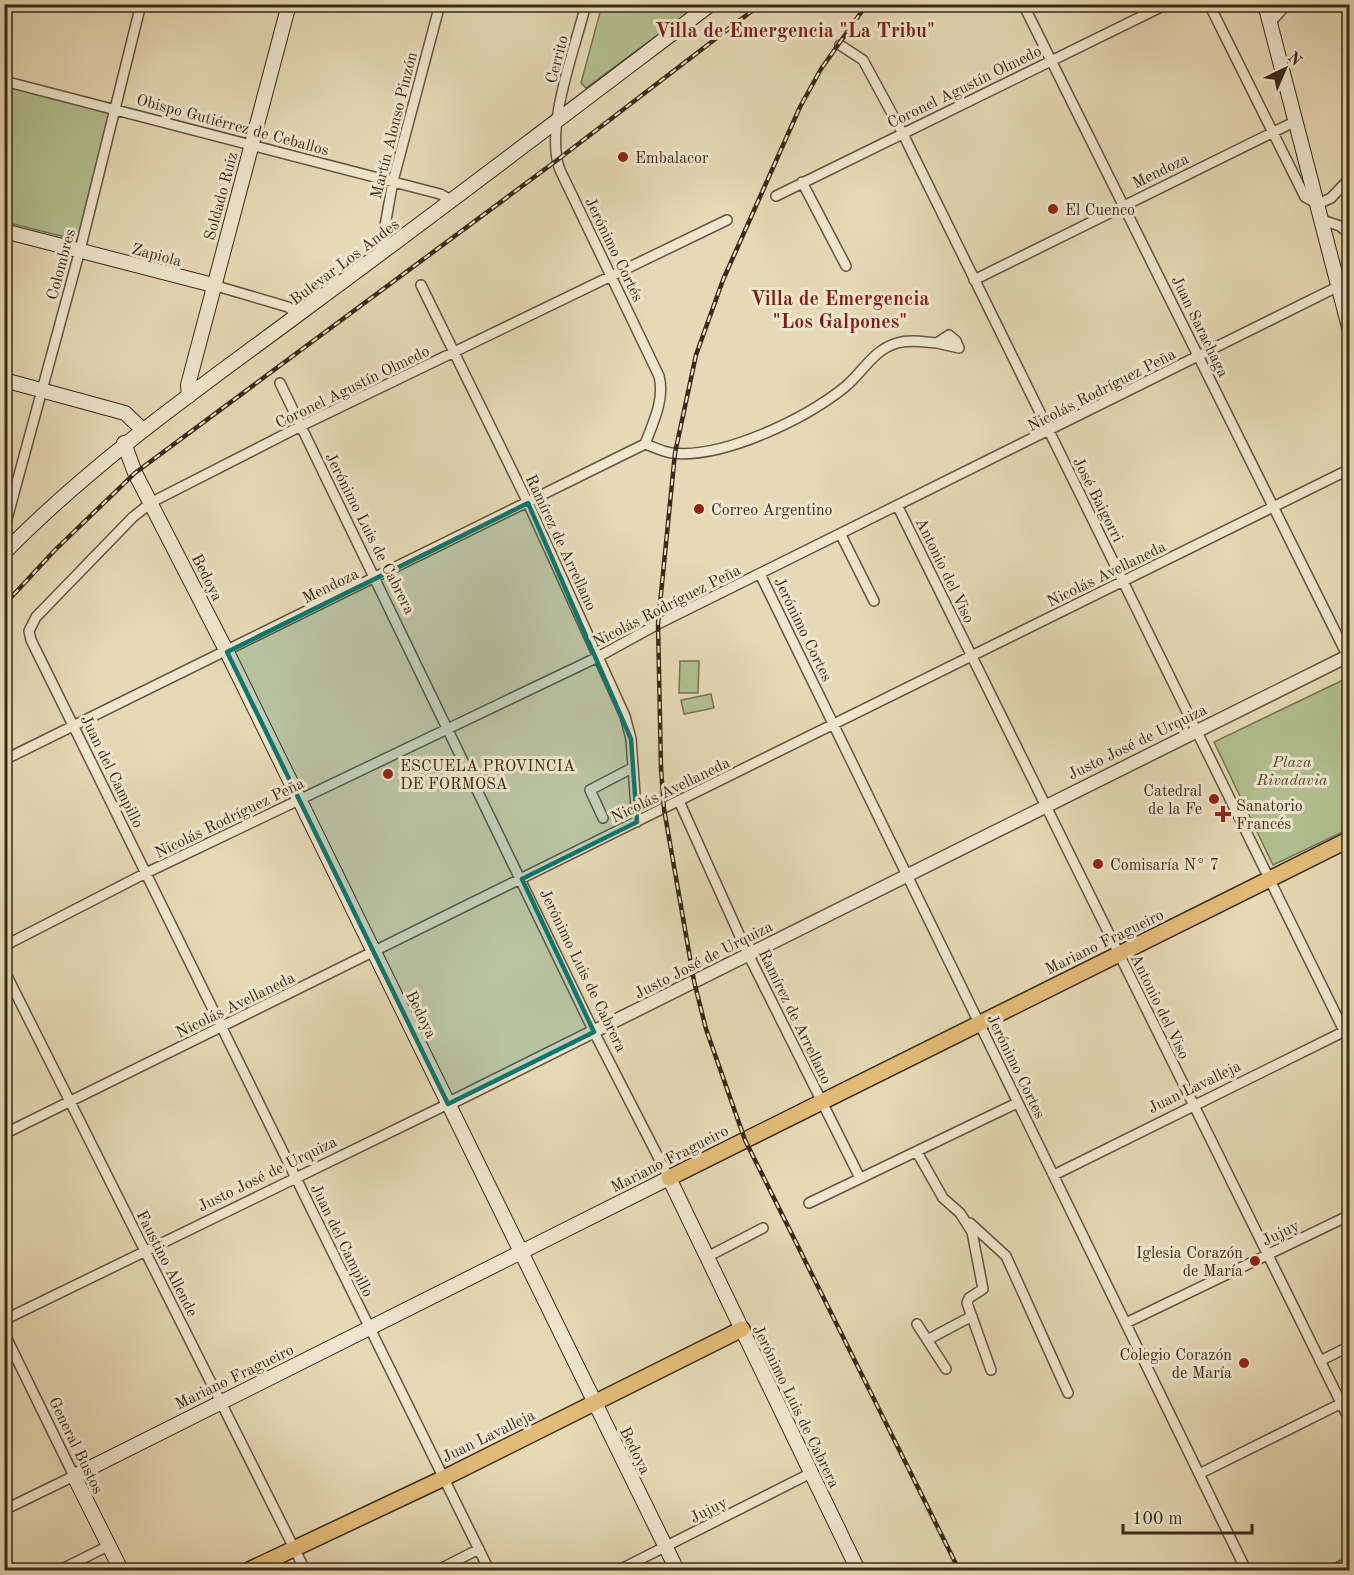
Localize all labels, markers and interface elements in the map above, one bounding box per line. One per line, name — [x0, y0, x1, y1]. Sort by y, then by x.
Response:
district label: Villa de Emergencia "La Tribu" — [655, 22, 935, 42]
street label: Cerrito — [544, 34, 572, 85]
north arrow — [1255, 39, 1315, 99]
street label: Coronel Agustín Olmedo — [885, 43, 1044, 132]
street label: Martín Alonso Pinzón — [369, 50, 421, 201]
text: N — [1284, 50, 1305, 70]
street label: Obispo Gutiérrez de Ceballos — [134, 93, 331, 159]
marker: Embalacor — [616, 150, 630, 164]
street label: Soldado Ruiz — [202, 151, 241, 242]
place label: Embalacor — [635, 151, 709, 167]
street label: Mendoza — [1130, 151, 1192, 192]
street label: Jerónimo Cortés — [581, 195, 645, 305]
marker: El Cuenco — [1046, 202, 1060, 216]
place label: El Cuenco — [1065, 203, 1135, 219]
street label: Bulevar Los Andes — [288, 217, 403, 309]
street label: Colombres — [45, 227, 79, 302]
street label: Zapiola — [130, 242, 183, 270]
street label: Juan Sarachaga — [1168, 274, 1231, 380]
district label: Villa de Emergencia "Los Galpones" — [751, 290, 929, 333]
street label: Coronel Agustín Olmedo — [273, 343, 432, 432]
street label: Nicolás Rodríguez Peña — [1025, 346, 1179, 435]
street label: Jerónimo Luis de Cabrera — [321, 451, 417, 617]
street label: José Baigorri — [1069, 455, 1125, 545]
street label: Ramírez de Arrellano — [522, 472, 599, 613]
marker: Correo Argentino — [692, 502, 706, 516]
place label: Correo Argentino — [711, 503, 833, 519]
street label: Antonio del Viso — [912, 516, 977, 626]
street label: Nicolás Avellaneda — [1045, 539, 1169, 611]
street label: Bedoya — [188, 552, 225, 604]
street label: Nicolás Rodríguez Peña — [590, 562, 744, 651]
street label: Mendoza — [300, 566, 362, 607]
street label: Jerónimo Cortes — [770, 575, 834, 685]
street label: Justo José de Urquiza — [1066, 702, 1210, 783]
street label: Juan del Campillo — [77, 713, 145, 831]
street label: Nicolás Avellaneda — [609, 755, 733, 827]
park label: Plaza Rivadavia — [1255, 755, 1328, 789]
place label: ESCUELA PROVINCIA DE FORMOSA — [400, 759, 575, 793]
marker: ESCUELA PROVINCIA DE FORMOSA — [381, 767, 395, 781]
street label: Nicolás Rodríguez Peña — [153, 776, 307, 862]
place label: Catedral de la Fe — [1143, 784, 1202, 818]
marker: Catedral de la Fe — [1207, 792, 1221, 806]
place label: Sanatorio Francés — [1236, 799, 1303, 833]
marker: Sanatorio Francés — [1214, 805, 1232, 823]
marker: Comisaría N° 7 — [1091, 857, 1105, 871]
place label: Comisaría N° 7 — [1110, 858, 1219, 874]
street label: Jerónimo Luis de Cabrera — [536, 887, 629, 1055]
street label: Mariano Fragueiro — [1043, 907, 1167, 978]
street label: Justo José de Urquiza — [632, 919, 776, 1003]
street label: Ramírez de Arrellano — [755, 947, 834, 1087]
street label: Antonio del Viso — [1127, 952, 1192, 1062]
street label: Nicolás Avellaneda — [174, 970, 298, 1042]
street label: Bedoya — [402, 989, 439, 1041]
street label: Jerónimo Cortes — [983, 1012, 1047, 1122]
street label: Juan Lavalleja — [1146, 1058, 1244, 1117]
street label: Mariano Fragueiro — [608, 1123, 731, 1196]
street label: Justo José de Urquiza — [196, 1134, 340, 1215]
street label: Juan del Campillo — [307, 1182, 375, 1300]
street label: Faustino Allende — [133, 1208, 200, 1320]
street label: Jujuy — [1260, 1218, 1303, 1250]
place label: Iglesia Corazón de María — [1136, 1246, 1243, 1280]
marker: Iglesia Corazón de María — [1248, 1254, 1262, 1268]
street label: Jerónimo Luis de Cabrera — [749, 1323, 842, 1491]
street label: Mariano Fragueiro — [173, 1342, 297, 1413]
place label: Colegio Corazón de María — [1120, 1348, 1232, 1382]
marker: Colegio Corazón de María — [1237, 1356, 1251, 1370]
street label: General Bustos — [45, 1395, 105, 1497]
street label: Juan Lavalleja — [440, 1407, 538, 1466]
street label: Bedoya — [616, 1425, 653, 1477]
street label: Jujuy — [688, 1494, 731, 1527]
scale bar — [1123, 1497, 1252, 1535]
text: 100 m — [1132, 1510, 1183, 1528]

